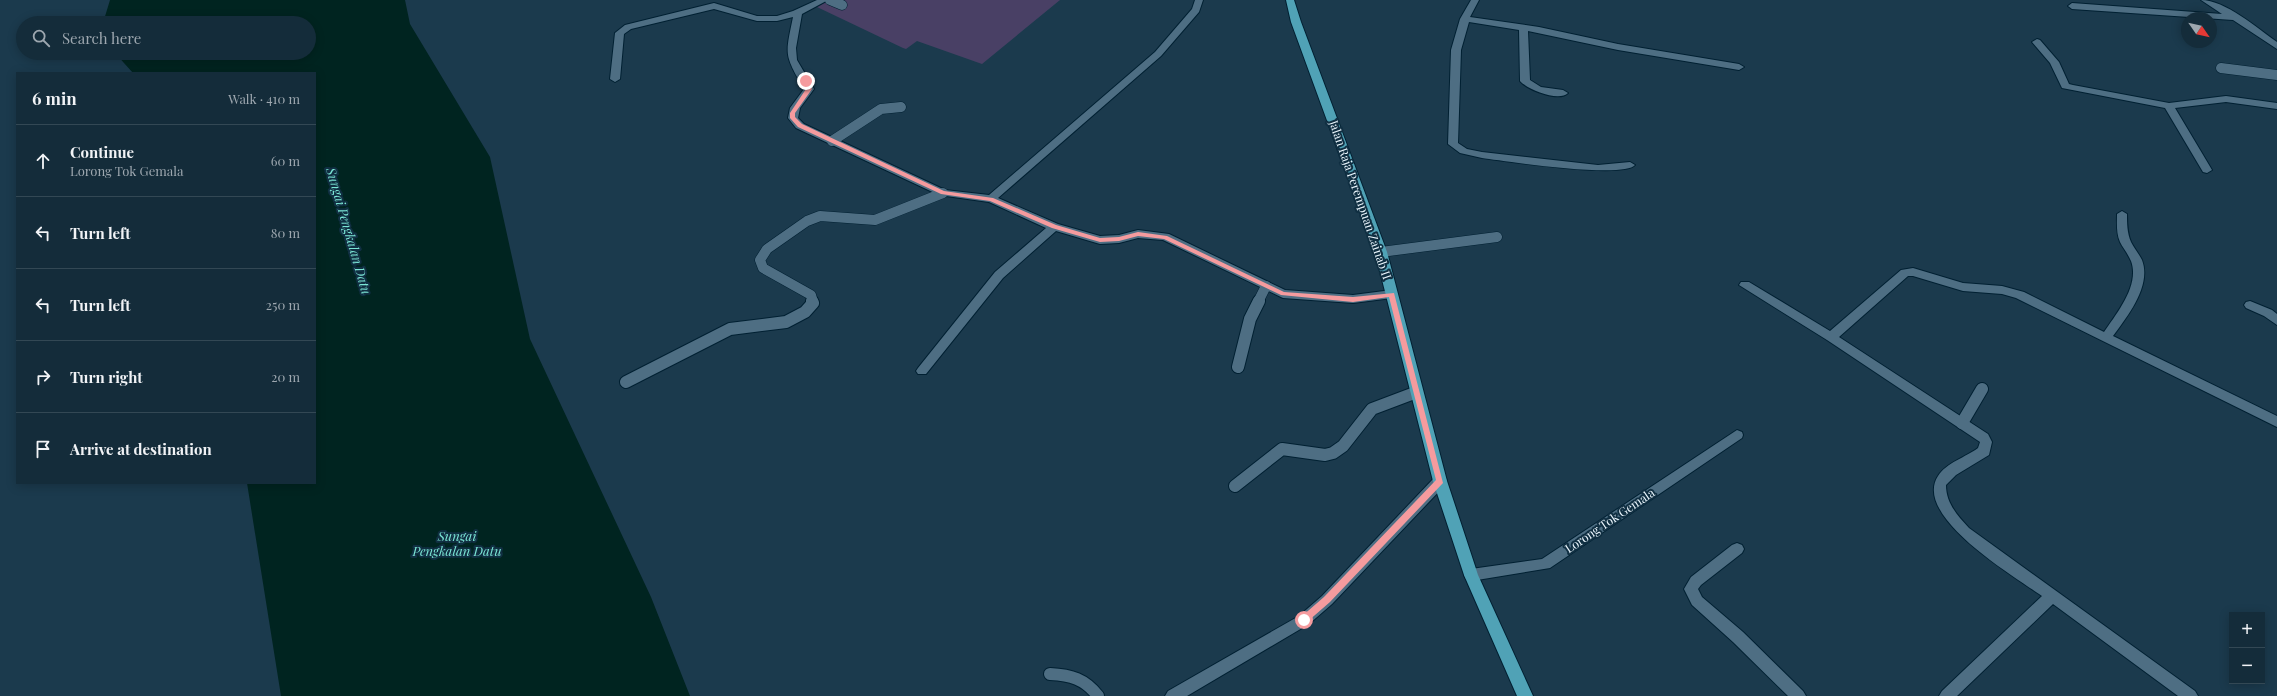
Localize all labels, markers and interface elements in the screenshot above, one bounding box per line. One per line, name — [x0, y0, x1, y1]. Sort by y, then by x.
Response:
north arrow — [2181, 12, 2217, 48]
search box — [16, 16, 316, 60]
icon: search — [30, 27, 52, 49]
text: Search here — [62, 28, 141, 48]
route end — [797, 72, 815, 90]
text: 6 min — [32, 87, 77, 109]
text: Walk · 410 m — [228, 90, 300, 107]
street label: Jalan Raja Perempuan Zainab II — [1326, 117, 1396, 281]
text: Continue — [70, 142, 134, 162]
icon: ahead — [32, 150, 54, 172]
text: 60 m — [271, 152, 300, 169]
text: Lorong Tok Gemala — [70, 162, 184, 179]
water label: Sungai Pengkalan Datu — [323, 165, 376, 296]
icon: left — [32, 222, 54, 244]
text: Turn left — [70, 223, 131, 243]
text: 80 m — [271, 224, 300, 241]
icon: left — [32, 294, 54, 316]
text: Turn left — [70, 295, 131, 315]
text: 250 m — [266, 296, 300, 313]
icon: right — [32, 366, 54, 388]
text: Turn right — [70, 367, 143, 387]
text: 20 m — [271, 368, 300, 385]
icon: arrive — [32, 438, 54, 460]
text: Arrive at destination — [70, 439, 212, 459]
street label: Lorong Tok Gemala — [1562, 484, 1657, 556]
water label: Sungai Pengkalan Datu — [411, 527, 502, 559]
route start — [1295, 611, 1313, 629]
map controls — [2229, 612, 2265, 684]
button: + — [2229, 612, 2265, 648]
button: − — [2229, 648, 2265, 684]

